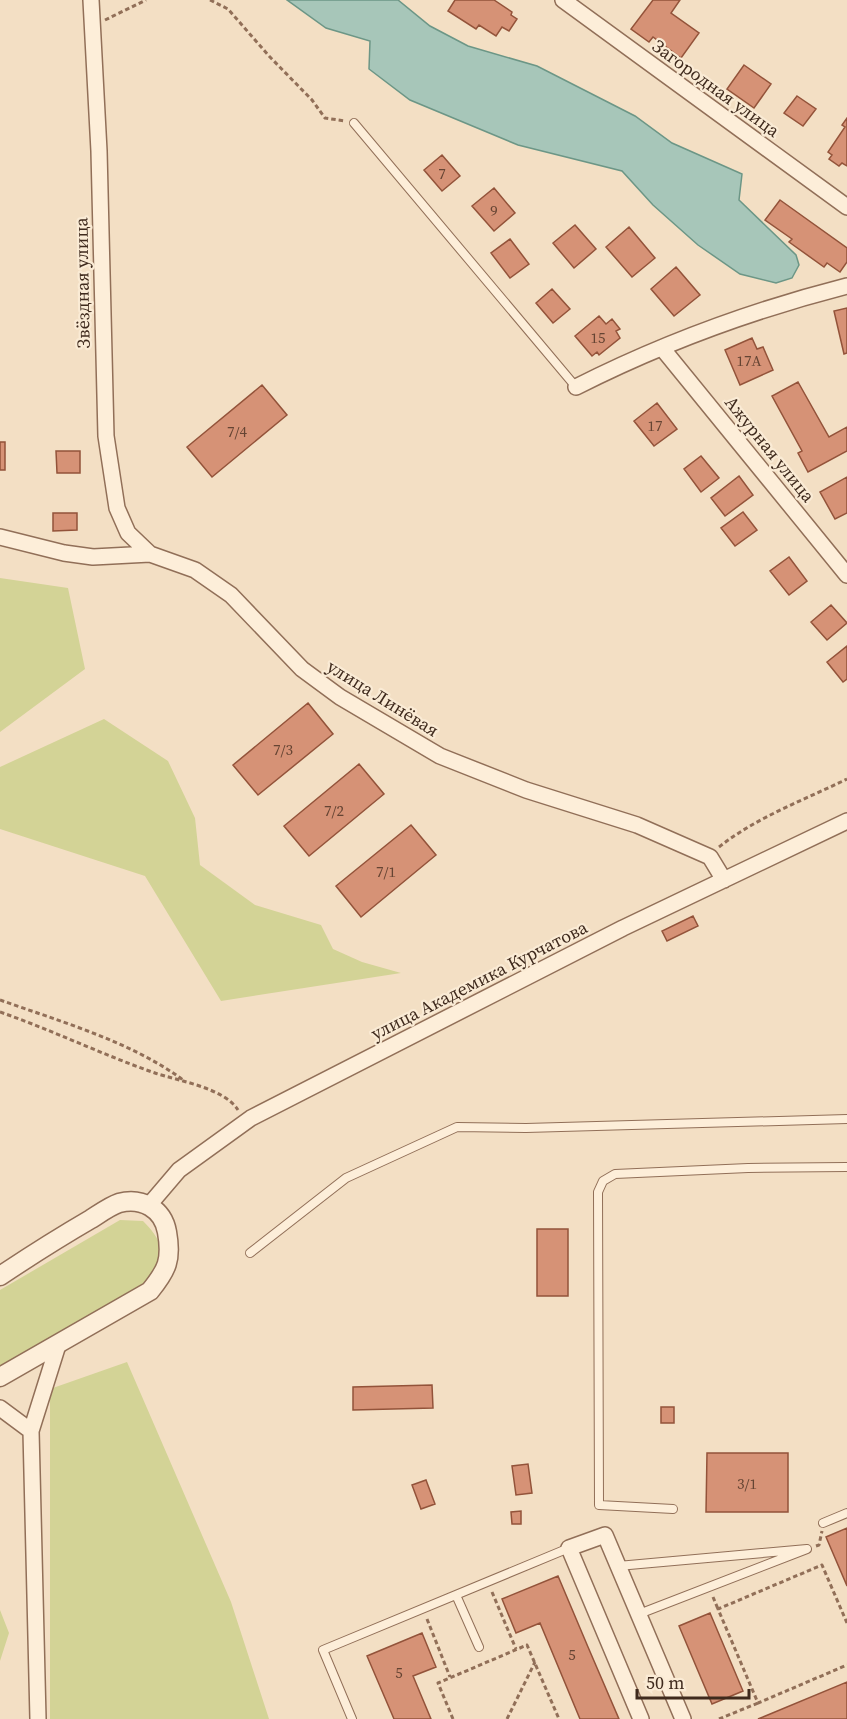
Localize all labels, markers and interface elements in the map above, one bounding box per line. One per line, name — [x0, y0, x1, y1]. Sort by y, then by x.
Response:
street label: Загородная улица — [647, 33, 785, 143]
house number: 7 — [438, 163, 446, 184]
house number: 9 — [490, 200, 498, 221]
street label: Звёздная улица — [68, 216, 96, 349]
house number: 15 — [590, 327, 606, 348]
house number: 17А — [737, 350, 762, 371]
street label: Ажурная улица — [719, 391, 821, 508]
house number: 17 — [647, 415, 663, 436]
house number: 7/4 — [227, 421, 247, 442]
street label: улица Линёвая — [322, 654, 444, 742]
house number: 7/3 — [273, 739, 293, 760]
house number: 7/2 — [324, 800, 344, 821]
house number: 7/1 — [376, 861, 396, 882]
street label: улица Академика Курчатова — [366, 914, 592, 1046]
house number: 3/1 — [737, 1473, 757, 1494]
house number: 5 — [568, 1644, 576, 1665]
house number: 5 — [395, 1662, 403, 1683]
scale bar — [637, 1662, 750, 1700]
text: 50 m — [646, 1670, 684, 1695]

